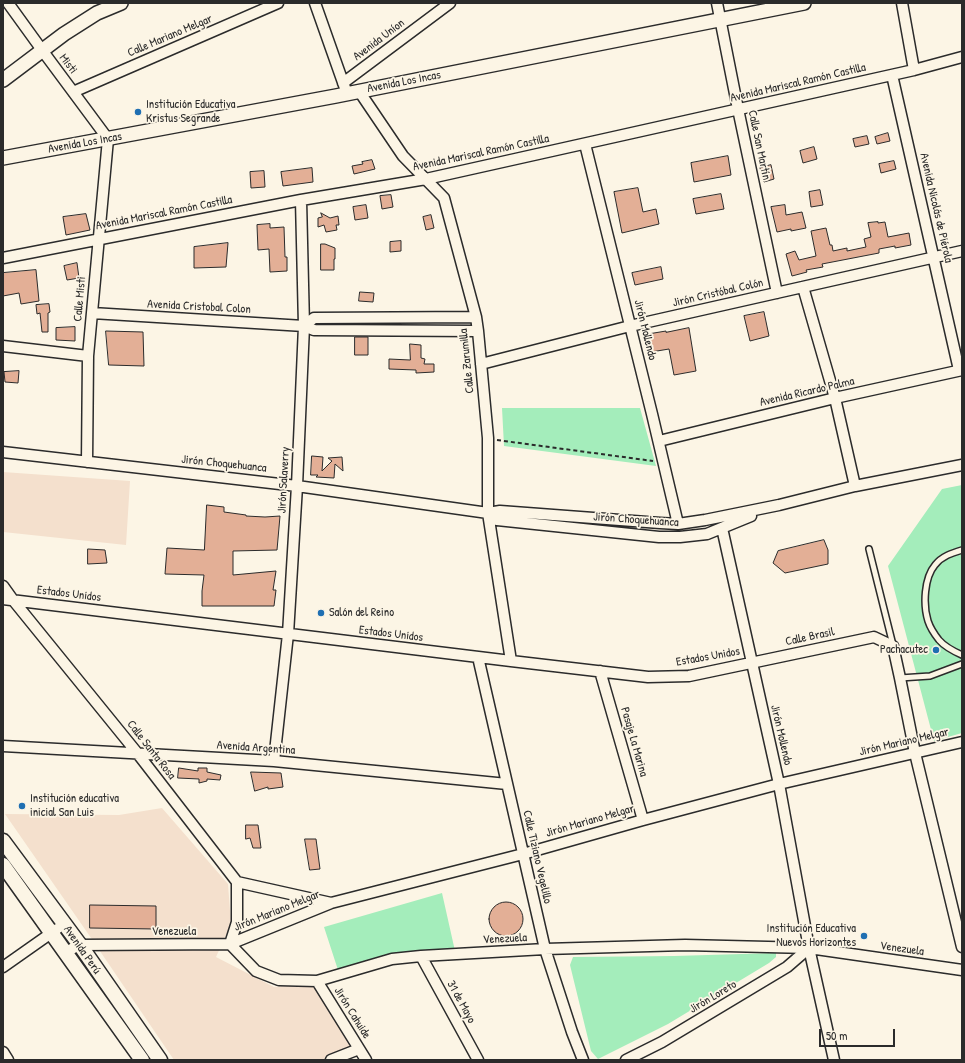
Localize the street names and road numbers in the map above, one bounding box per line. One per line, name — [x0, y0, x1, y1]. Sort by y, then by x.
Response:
street label: Calle Mariano Melgar — [125, 12, 215, 60]
street label: Avenida Uníon — [350, 16, 408, 64]
street label: Misti — [56, 51, 80, 77]
street label: Avenida Mariscal Ramón Castilla — [729, 60, 867, 106]
street label: Avenida Los Incas — [366, 68, 442, 96]
street label: Calle San Martín — [745, 109, 773, 181]
street label: Avenida Los Incas — [47, 129, 123, 157]
street label: Avenida Mariscal Ramón Castilla — [412, 132, 550, 174]
street label: Avenida Nicolás de Piérola — [916, 152, 956, 264]
street label: Avenida Mariscal Ramón Castilla — [95, 193, 233, 233]
street label: Calle Misti — [71, 276, 89, 322]
street label: Jirón Cristóbal Colón — [671, 276, 765, 310]
street label: Avenida Cristobal Colon — [147, 297, 251, 317]
street label: Jirón Mollendo — [631, 298, 659, 362]
street label: Calle Zarumilla — [456, 328, 478, 394]
street label: Avenida Ricardo Palma — [758, 374, 856, 410]
street label: Jirón Salaverry — [275, 446, 293, 514]
street label: Jirón Choquehuanca — [181, 452, 267, 476]
street label: Jirón Choquehuanca — [593, 510, 679, 530]
street label: Estados Unidos — [36, 583, 102, 605]
street label: Estados Unidos — [358, 623, 424, 645]
street label: Calle Brasil — [784, 625, 836, 649]
street label: Estados Unidos — [675, 644, 741, 670]
street label: Jirón Mollendo — [767, 703, 795, 767]
street label: Pasaje La Marina — [617, 706, 651, 778]
street label: Calle Santa Rosa — [124, 718, 178, 782]
street label: Jirón Mariano Melgar — [858, 725, 950, 759]
street label: Avenida Argentina — [216, 738, 296, 758]
street label: Jirón Mariano Melgar — [544, 801, 636, 841]
street label: Calle Tiziano Vegelillo — [519, 809, 555, 905]
street label: Jirón Mariano Melgar — [232, 887, 322, 935]
street label: Avenida Perú — [60, 923, 104, 977]
street label: Venezuela — [152, 925, 196, 939]
street label: Venezuela — [482, 931, 528, 947]
street label: Venezuela — [879, 939, 925, 959]
street label: Jirón Loreto — [687, 977, 739, 1017]
street label: 31 de Mayo — [443, 978, 479, 1026]
street label: Jirón Cahuide — [331, 985, 373, 1041]

